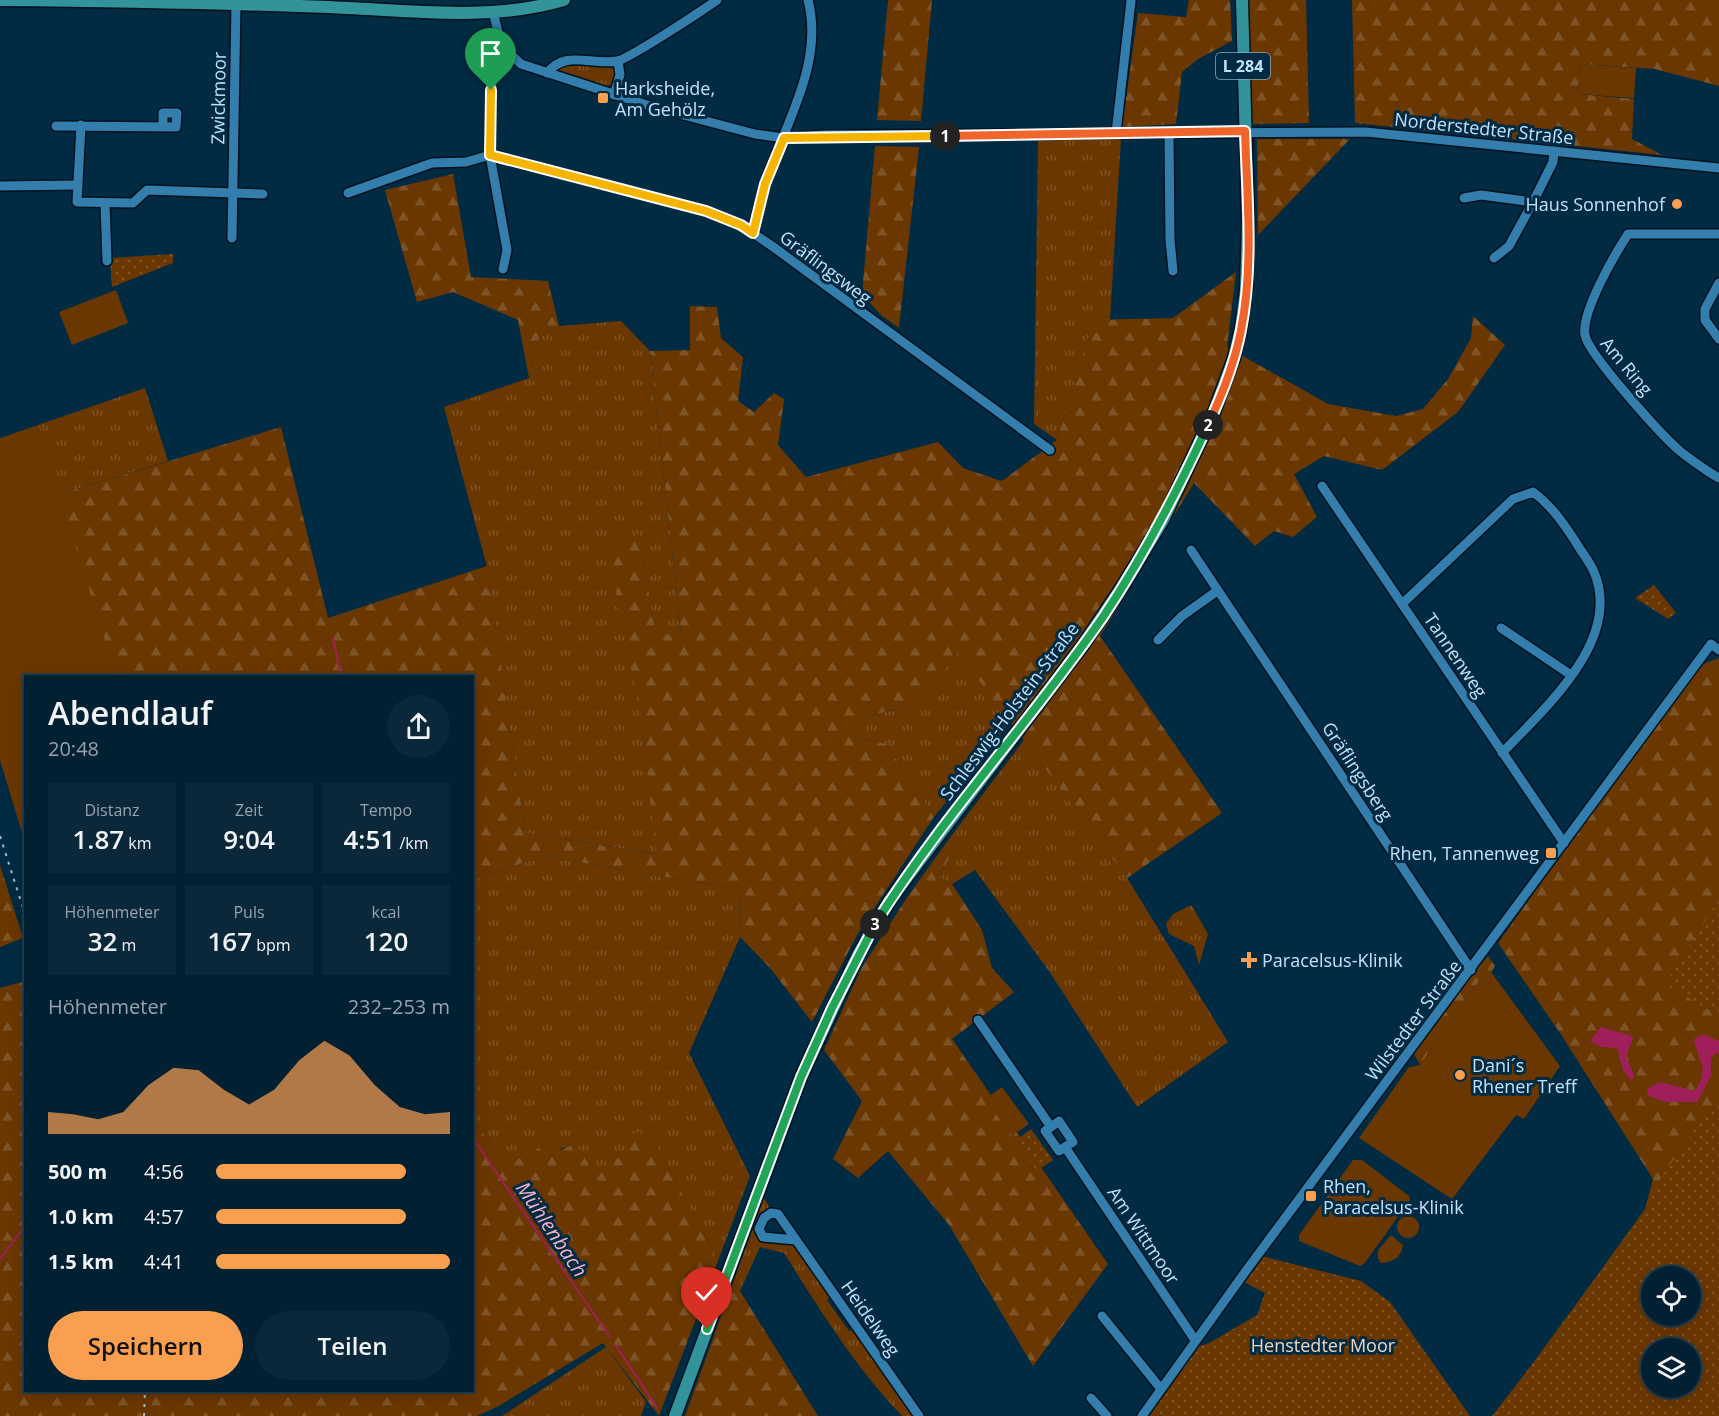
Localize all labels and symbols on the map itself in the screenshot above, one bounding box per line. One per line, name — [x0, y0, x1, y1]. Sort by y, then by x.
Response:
pin — [465, 28, 516, 90]
street label: Zwickmoor — [205, 51, 231, 144]
road number: L 284 — [1216, 53, 1270, 79]
place label: Harksheide, Am Gehölz — [615, 76, 715, 121]
marker: Harksheide, Am Gehölz — [596, 91, 610, 105]
street label: Norderstedter Straße — [1393, 107, 1575, 149]
pin: 1 — [930, 121, 960, 151]
place label: Haus Sonnenhof — [1526, 192, 1666, 216]
marker: Haus Sonnenhof — [1670, 197, 1684, 211]
street label: Gräflingsweg — [775, 225, 877, 309]
street label: Am Ring — [1596, 332, 1659, 400]
pin: 2 — [1193, 410, 1223, 440]
street label: Tannenweg — [1419, 608, 1493, 702]
street label: Schleswig-Holstein-Straße — [934, 617, 1084, 805]
street label: Gräflingsberg — [1317, 717, 1399, 825]
place label: Rhen, Tannenweg — [1389, 841, 1539, 865]
marker: Rhen, Tannenweg — [1544, 846, 1558, 860]
pin: 3 — [860, 909, 890, 939]
place label: Paracelsus-Klinik — [1262, 948, 1403, 972]
marker: Paracelsus-Klinik — [1240, 951, 1258, 969]
street label: Wilstedter Straße — [1360, 955, 1466, 1085]
place label: Dani´s Rhener Treff — [1472, 1053, 1578, 1098]
marker: Dani´s Rhener Treff — [1453, 1068, 1467, 1082]
place label: Rhen, Paracelsus-Klinik — [1323, 1174, 1464, 1219]
water label: Mühlenbach — [510, 1176, 594, 1282]
street label: Am Wittmoor — [1103, 1182, 1186, 1289]
marker: Rhen, Paracelsus-Klinik — [1304, 1189, 1318, 1203]
pin — [681, 1267, 732, 1329]
street label: Heidelweg — [836, 1275, 906, 1361]
park label: Henstedter Moor — [1251, 1333, 1396, 1357]

